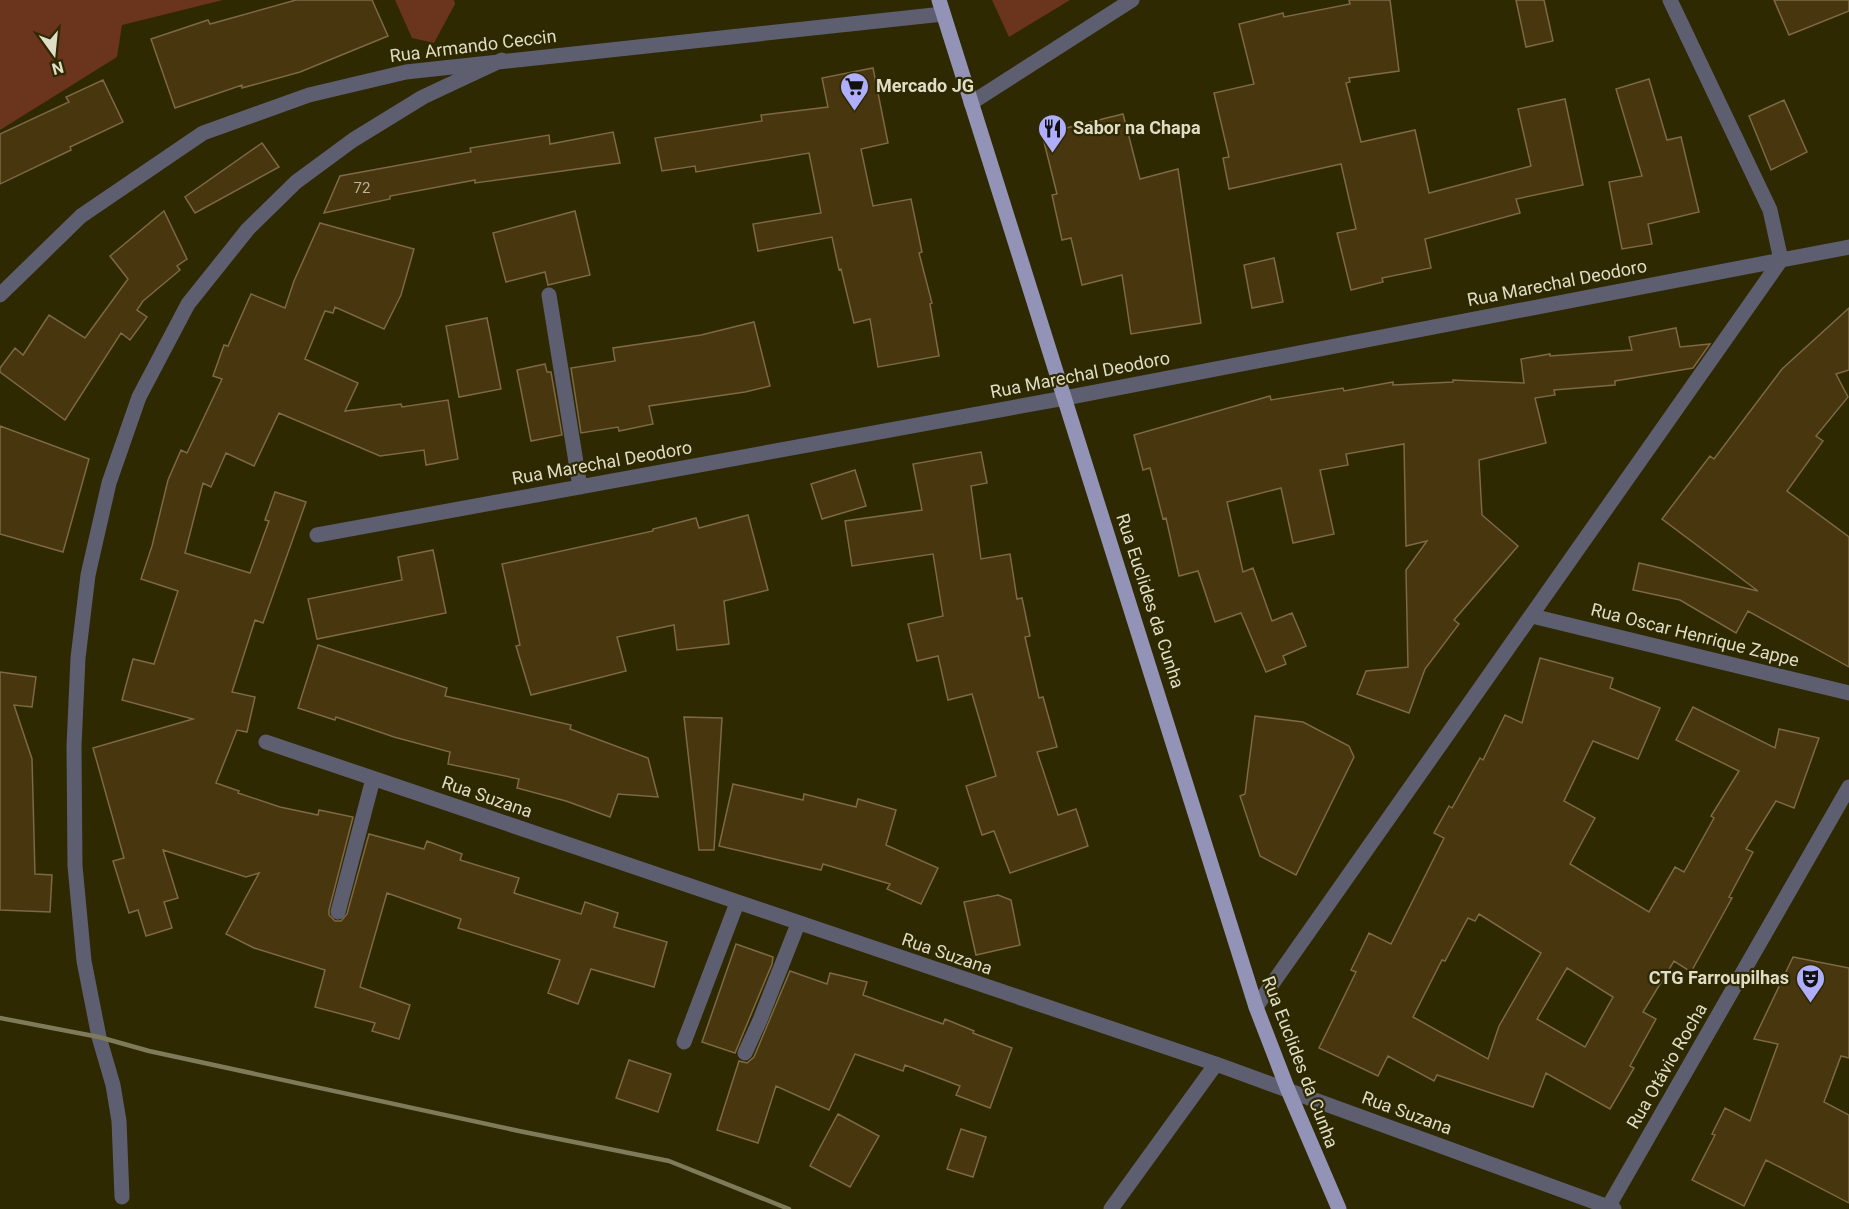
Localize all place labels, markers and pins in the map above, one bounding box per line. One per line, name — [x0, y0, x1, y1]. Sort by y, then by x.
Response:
supermarket icon: Mercado JG — [839, 70, 871, 112]
place label: Mercado JG — [876, 75, 974, 96]
restaurant icon: Sabor na Chapa — [1036, 112, 1068, 154]
place label: Sabor na Chapa — [1073, 117, 1201, 138]
theatre icon: CTG Farroupilhas — [1794, 962, 1826, 1004]
place label: CTG Farroupilhas — [1649, 967, 1789, 988]

